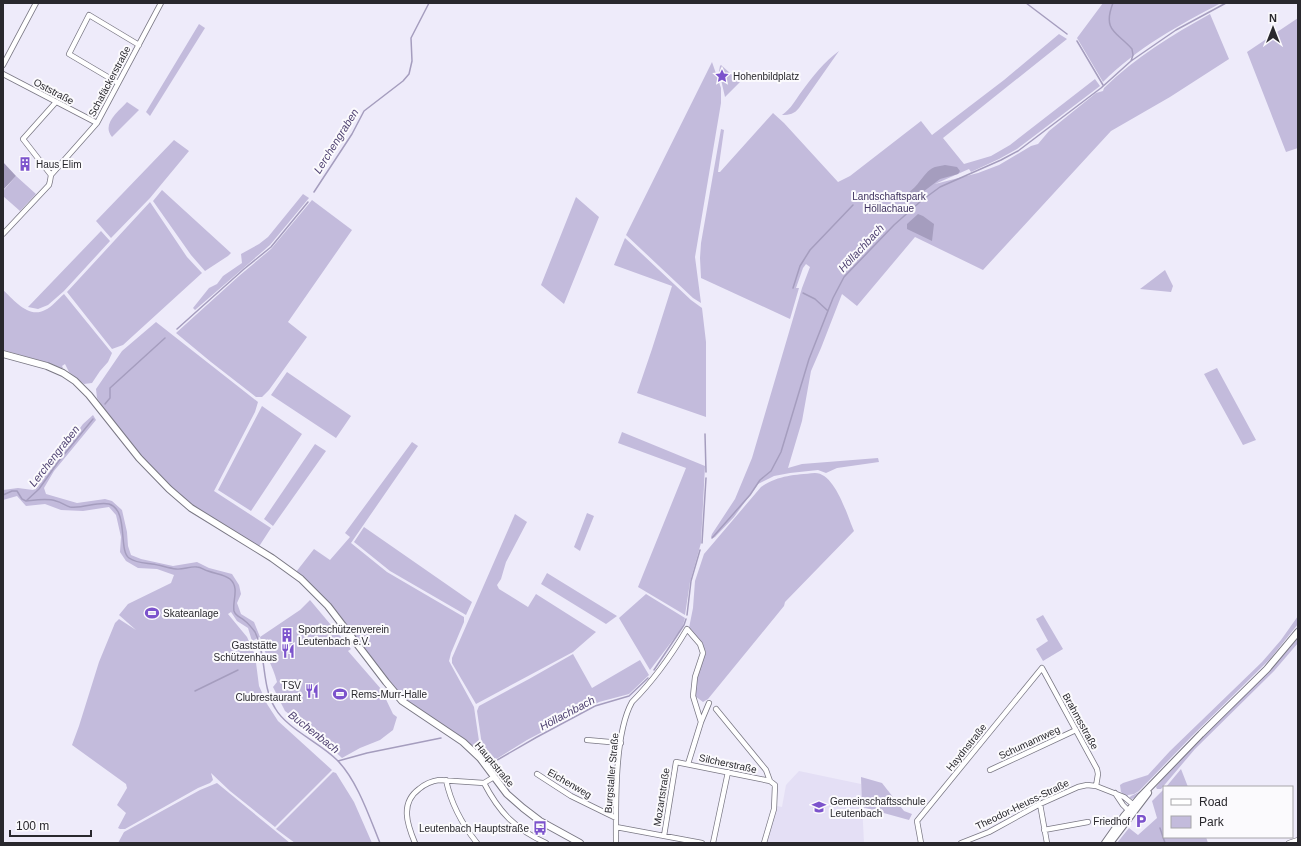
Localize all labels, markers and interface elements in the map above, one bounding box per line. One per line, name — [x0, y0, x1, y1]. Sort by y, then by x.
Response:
north arrow — [1253, 8, 1293, 48]
text: N — [1269, 12, 1277, 24]
street label: Schafäckerstraße — [86, 44, 133, 118]
place icon: Hohenbildplatz — [714, 68, 730, 84]
place label: Hohenbildplatz — [733, 71, 799, 82]
street label: Oststraße — [32, 76, 76, 107]
water label: Lerchengraben — [311, 106, 361, 176]
building icon: Haus Elim — [17, 156, 33, 172]
place label: Haus Elim — [36, 159, 82, 170]
park label: Landschaftspark Höllachaue — [852, 191, 927, 214]
water label: Höllachbach — [836, 222, 886, 274]
water label: Lerchengraben — [26, 423, 82, 489]
sports icon: Skateanlage — [144, 605, 160, 621]
place label: Skateanlage — [163, 608, 219, 619]
place label: Sportschützenverein Leutenbach e.V. — [298, 624, 389, 647]
building icon: Sportschützenverein Leutenbach e.V. — [279, 627, 295, 643]
place label: Gaststätte Schützenhaus — [214, 640, 277, 663]
restaurant icon: Gaststätte Schützenhaus — [280, 643, 296, 659]
place label: TSV Clubrestaurant — [235, 680, 301, 703]
restaurant icon: TSV Clubrestaurant — [304, 683, 320, 699]
sports icon: Rems-Murr-Halle — [332, 686, 348, 702]
place label: Rems-Murr-Halle — [351, 689, 428, 700]
street label: Brahmsstraße — [1061, 691, 1101, 752]
water label: Höllachbach — [537, 693, 597, 733]
water label: Buchenbach — [286, 708, 342, 756]
street label: Haydnstraße — [944, 721, 989, 773]
street label: Schumannweg — [997, 723, 1062, 761]
street label: Burgstaller Straße — [603, 732, 621, 814]
street label: Hauptstraße — [473, 740, 517, 789]
street label: Silcherstraße — [698, 752, 758, 775]
street label: Eichenweg — [546, 766, 594, 800]
street label: Mozartstraße — [651, 767, 672, 827]
street label: Theodor-Heuss-Straße — [974, 777, 1071, 832]
legend — [1163, 786, 1293, 838]
text: Road — [1199, 795, 1228, 809]
place label: Gemeinschaftsschule Leutenbach — [830, 796, 926, 819]
school or university icon: Gemeinschaftsschule Leutenbach — [811, 799, 827, 815]
scale bar — [10, 812, 91, 838]
parking icon: Friedhof — [1133, 813, 1149, 829]
text: Park — [1199, 815, 1225, 829]
place label: Friedhof — [1093, 816, 1130, 827]
text: 100 m — [16, 819, 49, 833]
bus stop icon: Leutenbach Hauptstraße — [532, 820, 548, 836]
place label: Leutenbach Hauptstraße — [419, 823, 529, 834]

